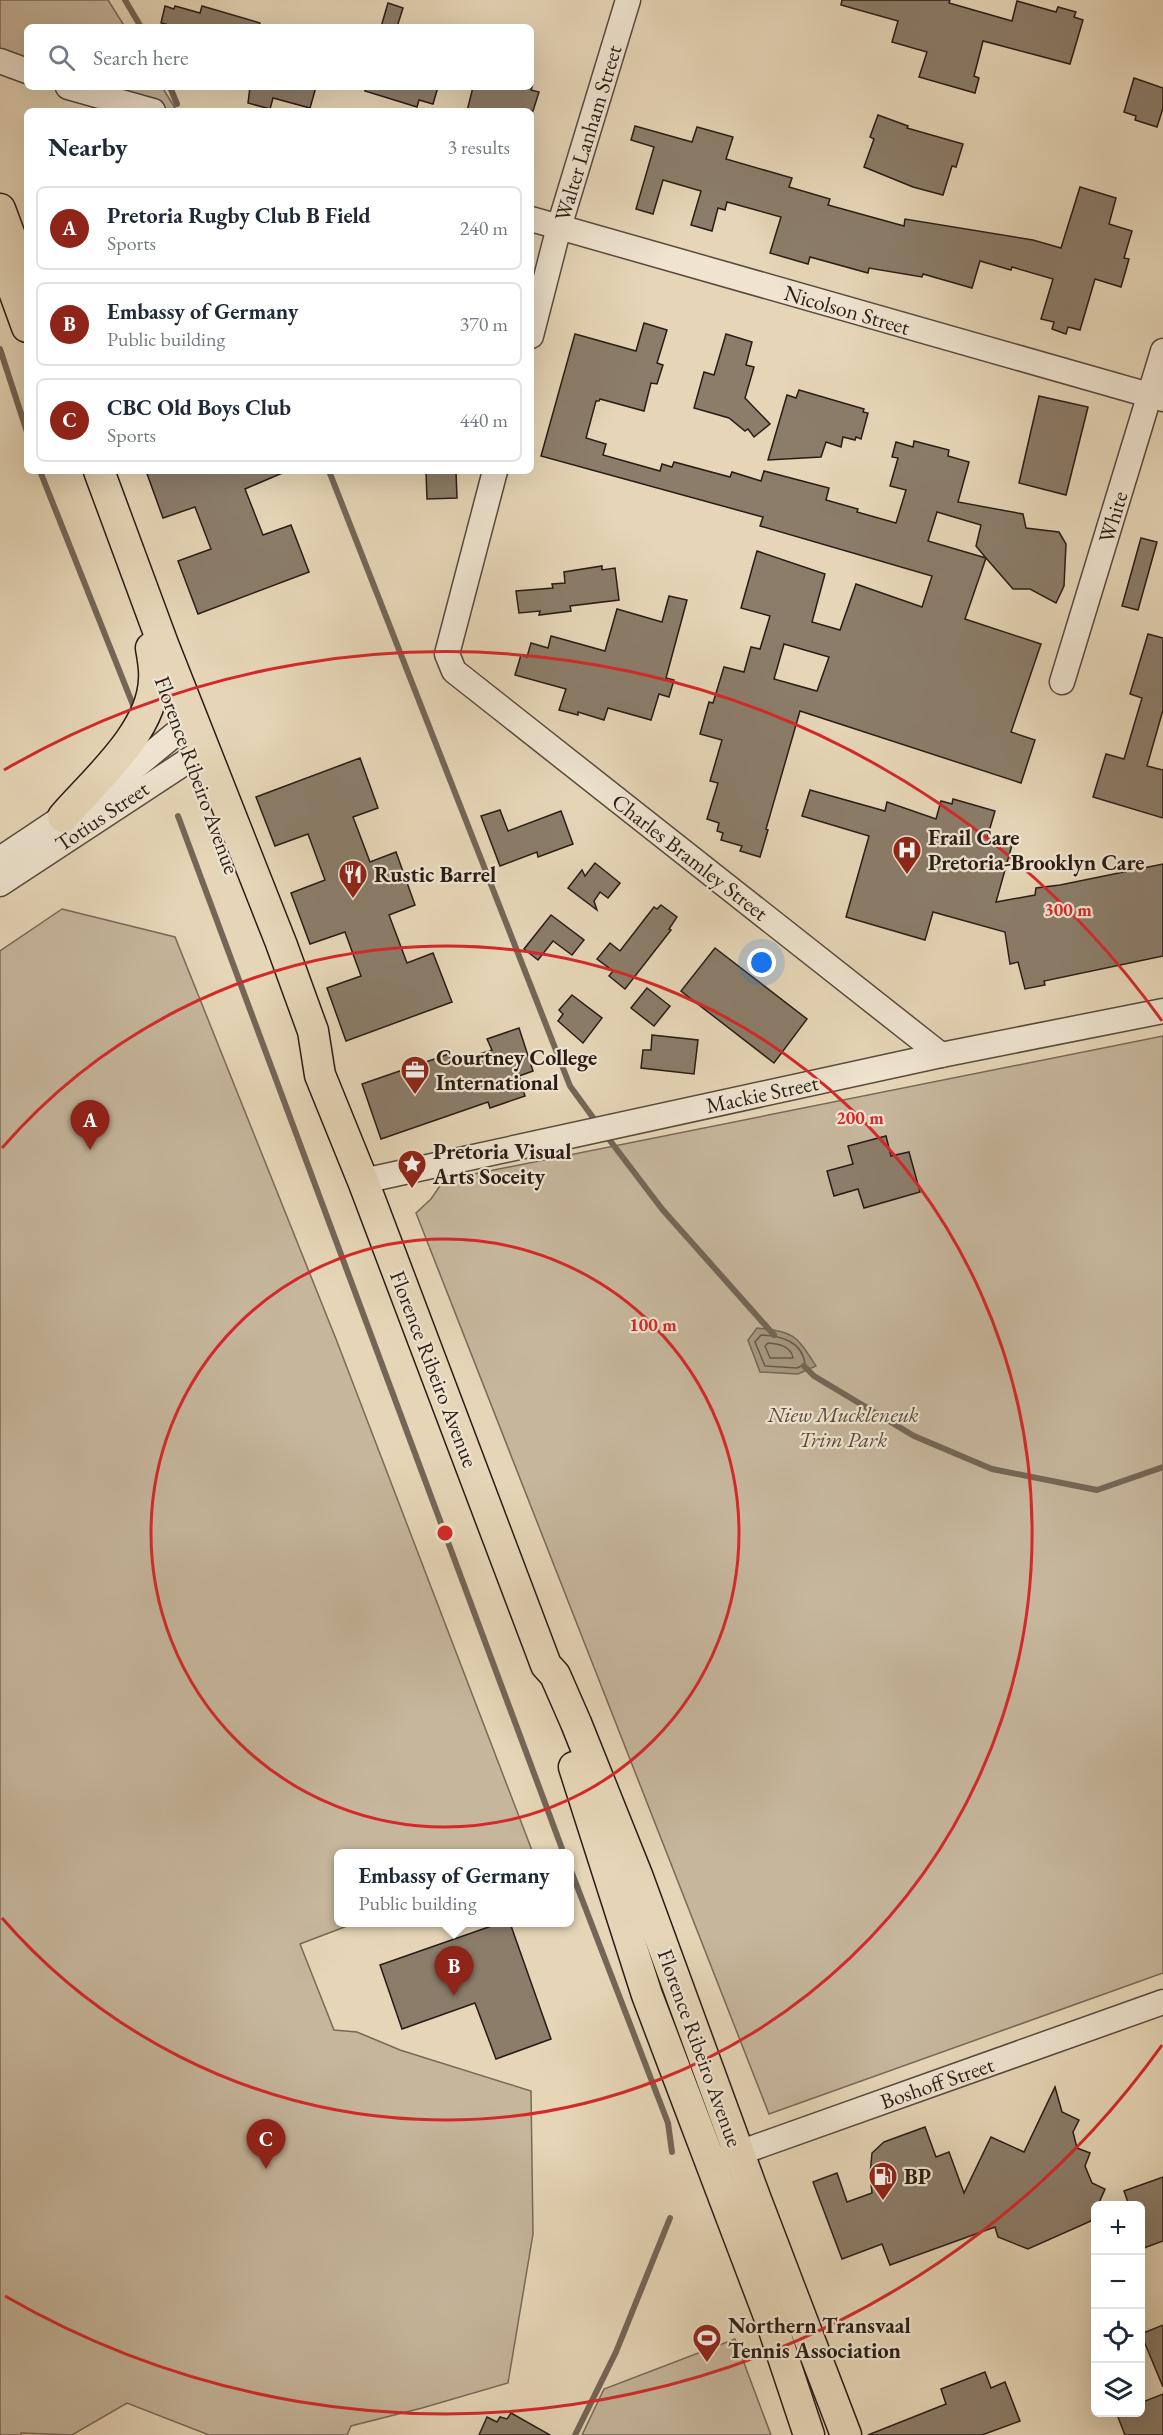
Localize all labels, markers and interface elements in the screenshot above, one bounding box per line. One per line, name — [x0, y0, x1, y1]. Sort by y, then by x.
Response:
search box — [24, 24, 534, 90]
icon: search — [45, 41, 78, 74]
street label: Walter Lanham Street — [547, 41, 629, 224]
text: Search here — [93, 43, 188, 72]
text: Nearby — [48, 130, 128, 164]
text: 3 results — [447, 134, 510, 160]
text: Pretoria Rugby Club B Field — [107, 201, 371, 230]
text: A — [62, 215, 77, 241]
text: 240 m — [460, 215, 508, 241]
text: Sports — [107, 230, 156, 256]
street label: Nicolson Street — [781, 278, 913, 342]
text: Embassy of Germany — [107, 297, 298, 326]
text: B — [63, 311, 76, 337]
text: 370 m — [460, 311, 508, 337]
text: Public building — [107, 326, 225, 352]
text: CBC Old Boys Club — [107, 393, 291, 422]
text: C — [62, 407, 77, 433]
text: 440 m — [460, 407, 508, 433]
text: Sports — [107, 422, 156, 448]
street label: White — [1091, 487, 1135, 546]
street label: Florence Ribeiro Avenue — [148, 672, 246, 878]
street label: Totius Street — [50, 774, 155, 858]
street label: Charles Bramley Street — [606, 787, 774, 927]
place label: Frail Care Pretoria-Brooklyn Care — [928, 823, 1145, 877]
hospital icon: Frail Care Pretoria-Brooklyn Care — [891, 834, 923, 876]
restaurant icon: Rustic Barrel — [337, 858, 369, 900]
place label: Rustic Barrel — [374, 860, 496, 889]
text: 300 m — [1044, 898, 1092, 921]
your location — [747, 948, 776, 977]
place label: Courtney College International — [436, 1043, 597, 1097]
office icon: Courtney College International — [399, 1054, 431, 1096]
street label: Mackie Street — [703, 1068, 821, 1120]
pin: A — [70, 1100, 110, 1150]
text: 200 m — [836, 1106, 884, 1129]
place label: Pretoria Visual Arts Soceity — [432, 1137, 571, 1191]
place icon: Pretoria Visual Arts Soceity — [396, 1148, 428, 1190]
street label: Florence Ribeiro Avenue — [383, 1266, 485, 1472]
text: 100 m — [629, 1313, 677, 1336]
park label: Niew Muckleneuk Trim Park — [766, 1400, 919, 1454]
centre of rings — [435, 1523, 455, 1543]
popup — [334, 1849, 574, 1927]
text: Embassy of Germany — [358, 1861, 550, 1890]
text: Public building — [358, 1890, 477, 1916]
street label: Florence Ribeiro Avenue — [651, 1945, 749, 2151]
pin: B — [434, 1946, 474, 1996]
street label: Boshoff Street — [876, 2050, 998, 2116]
pin: C — [246, 2120, 286, 2169]
fuel station icon: BP — [867, 2160, 899, 2202]
place label: BP — [904, 2162, 931, 2191]
map controls — [1091, 2201, 1145, 2417]
button: + — [1091, 2201, 1145, 2255]
button: − — [1091, 2255, 1145, 2309]
button: locate — [1091, 2309, 1145, 2363]
place label: Northern Transvaal Tennis Association — [728, 2311, 911, 2365]
sports icon: Northern Transvaal Tennis Association — [691, 2322, 723, 2364]
button: layers — [1091, 2363, 1145, 2417]

